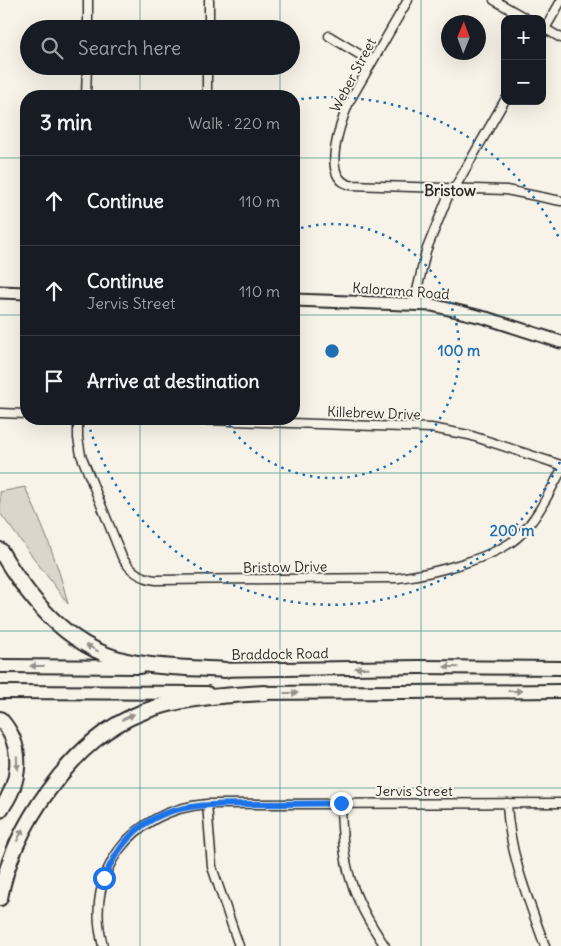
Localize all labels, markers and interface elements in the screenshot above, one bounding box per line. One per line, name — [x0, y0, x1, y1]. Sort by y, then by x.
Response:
north arrow — [441, 15, 486, 60]
map controls — [501, 15, 546, 105]
button: + — [501, 15, 546, 60]
search box — [20, 20, 300, 75]
icon: search — [38, 34, 66, 62]
street label: Weber Street — [326, 35, 380, 115]
text: Search here — [78, 36, 181, 60]
button: − — [501, 60, 546, 105]
text: 3 min — [40, 109, 92, 136]
text: Walk · 220 m — [188, 113, 280, 133]
district label: Bristow — [424, 181, 476, 200]
icon: ahead — [40, 187, 68, 215]
text: Continue — [87, 189, 164, 213]
text: 110 m — [239, 191, 280, 211]
text: Continue — [87, 269, 164, 293]
icon: ahead — [40, 277, 68, 305]
street label: Kalorama Road — [352, 279, 450, 303]
text: 110 m — [239, 281, 280, 301]
text: Jervis Street — [87, 293, 175, 313]
text: 100 m — [438, 341, 480, 360]
centre of rings — [323, 342, 341, 360]
icon: arrive — [40, 367, 68, 395]
text: Arrive at destination — [87, 369, 260, 393]
street label: Killebrew Drive — [327, 402, 421, 424]
text: 200 m — [490, 521, 534, 540]
street label: Bristow Drive — [243, 557, 327, 577]
one-way arrow — [86, 643, 99, 652]
street label: Braddock Road — [231, 644, 329, 664]
one-way arrow — [29, 662, 45, 670]
one-way arrow — [443, 663, 459, 671]
one-way arrow — [354, 664, 370, 672]
one-way arrow — [507, 687, 523, 695]
one-way arrow — [283, 689, 299, 697]
one-way arrow — [121, 713, 135, 721]
one-way arrow — [13, 756, 21, 772]
street label: Jervis Street — [375, 782, 453, 800]
route end — [330, 792, 353, 815]
one-way arrow — [16, 828, 25, 843]
route start — [93, 867, 116, 890]

